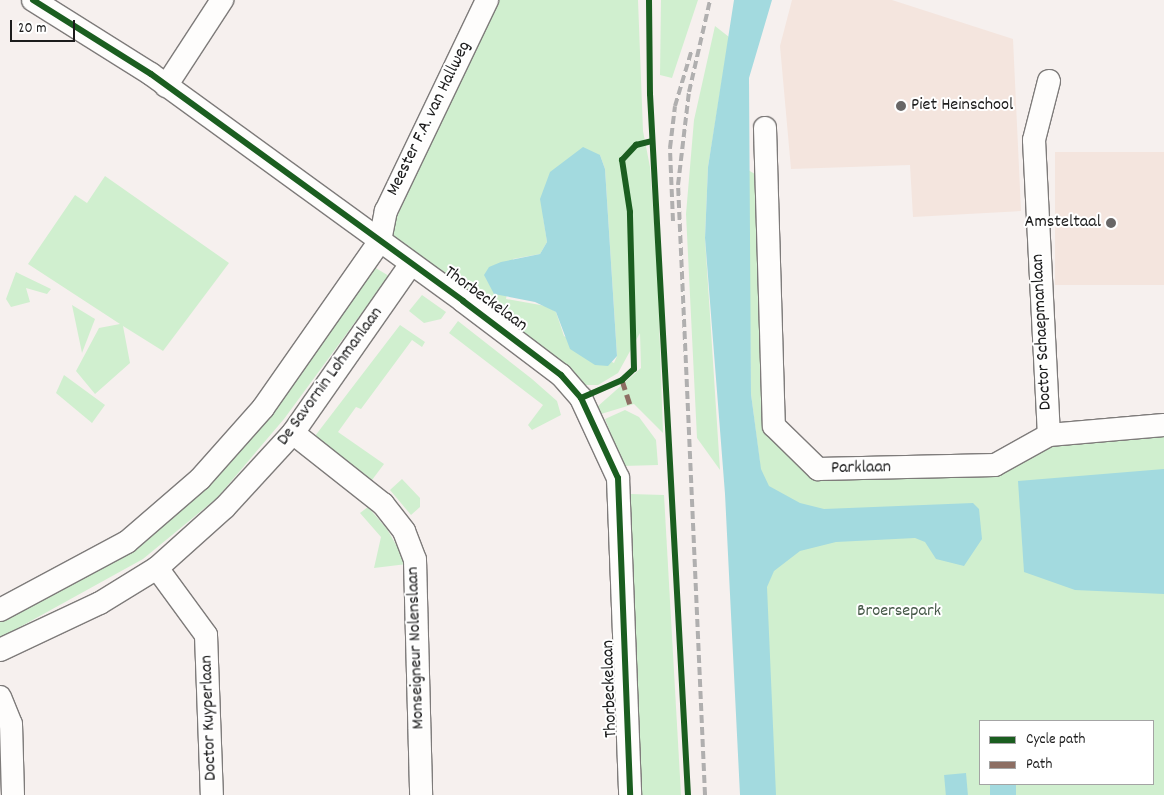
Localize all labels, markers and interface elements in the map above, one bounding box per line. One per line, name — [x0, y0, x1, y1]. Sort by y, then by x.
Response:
scale bar — [12, 10, 78, 42]
text: 20 m — [18, 18, 46, 40]
street label: Meester F.A. van Hallweg — [383, 38, 477, 200]
place label: Piet Heinschool — [911, 95, 1013, 117]
marker: Piet Heinschool — [895, 100, 907, 112]
place label: Amsteltaal — [1025, 212, 1101, 234]
marker: Amsteltaal — [1105, 217, 1117, 229]
street label: Doctor Schaepmanlaan — [1028, 253, 1058, 411]
street label: Thorbeckelaan — [439, 263, 531, 337]
street label: De Savornin Lohmanlaan — [273, 303, 389, 451]
street label: Parklaan — [831, 458, 891, 480]
street label: Monseigneur Nolenslaan — [403, 566, 431, 730]
park label: Broersepark — [857, 601, 941, 623]
street label: Thorbeckelaan — [598, 640, 624, 738]
street label: Doctor Kuyperlaan — [197, 655, 223, 781]
legend — [979, 720, 1154, 785]
text: Cycle path — [1026, 729, 1085, 751]
text: Path — [1026, 754, 1052, 776]

